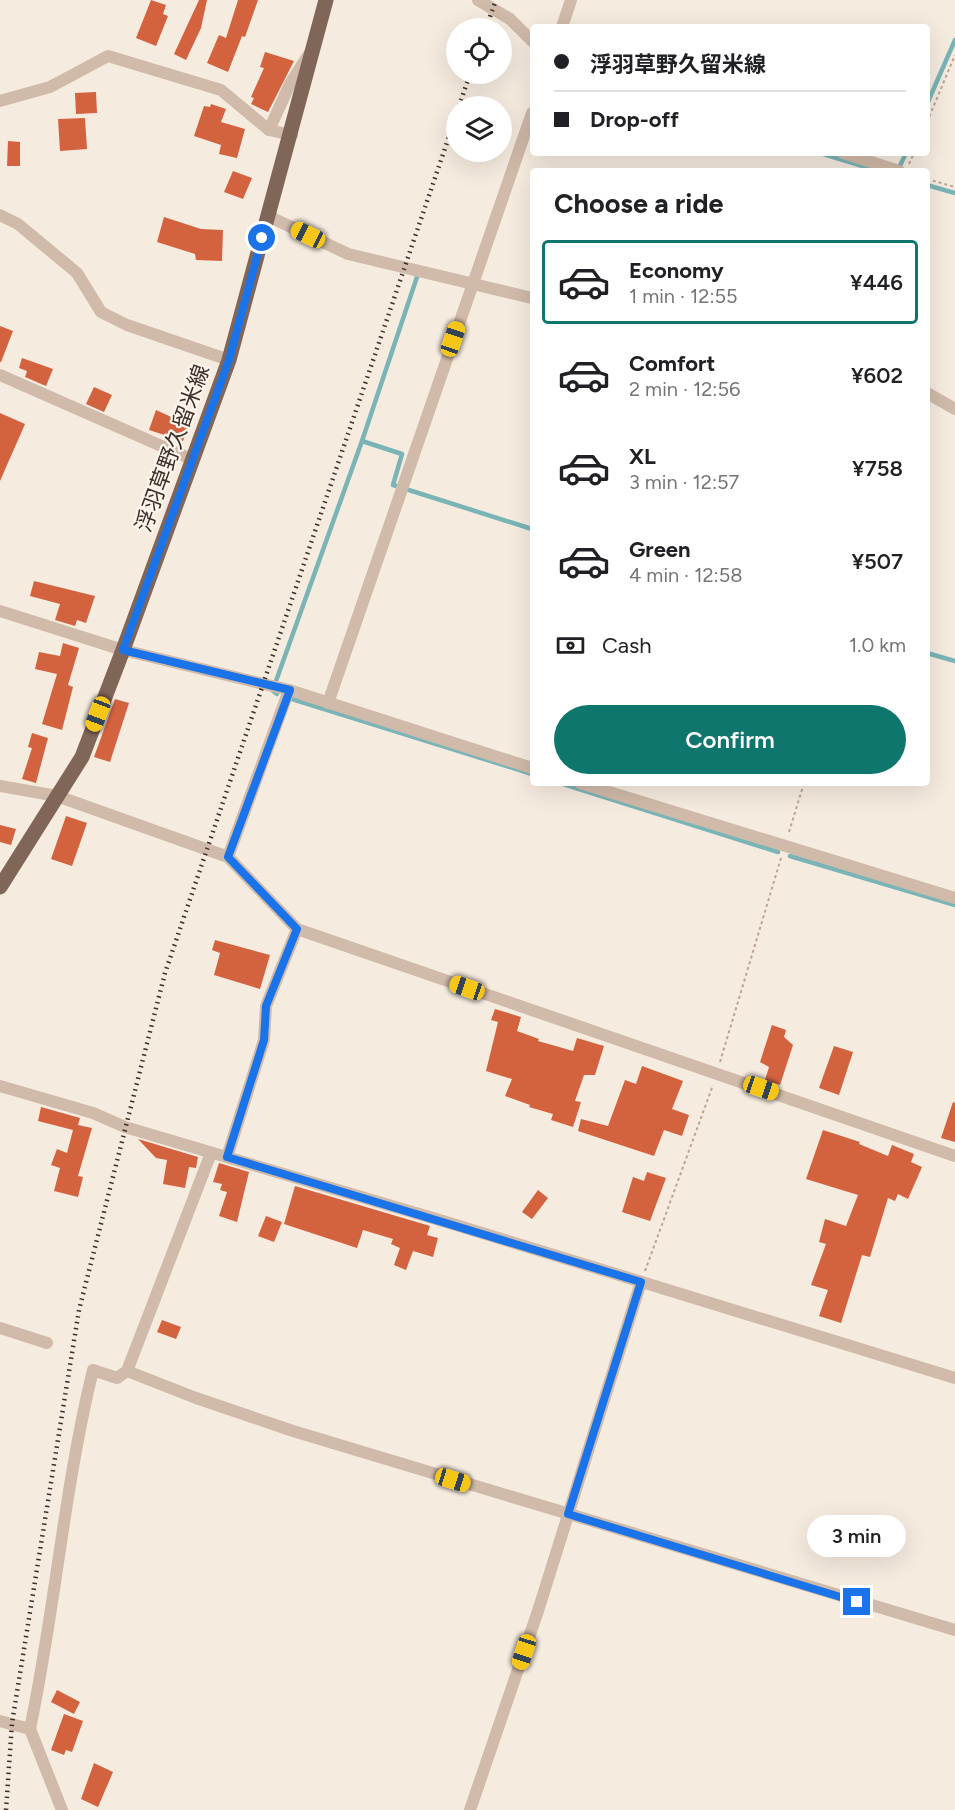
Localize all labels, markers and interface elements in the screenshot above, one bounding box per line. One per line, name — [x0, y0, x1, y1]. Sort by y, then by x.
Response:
map controls — [446, 18, 512, 162]
button: locate — [446, 18, 512, 84]
text: 浮羽草野久留米線 — [590, 51, 766, 78]
button: layers — [446, 96, 512, 162]
text: Drop-off — [590, 106, 679, 133]
text: Choose a ride — [554, 187, 723, 220]
car — [288, 219, 328, 251]
route start — [248, 224, 275, 251]
icon: car — [557, 255, 611, 309]
text: Economy — [629, 257, 724, 284]
text: ¥446 — [850, 269, 903, 296]
text: 1 min · 12:55 — [629, 284, 737, 308]
car — [439, 319, 467, 359]
icon: car — [557, 348, 611, 402]
text: Comfort — [629, 350, 715, 377]
street label: 浮羽草野久留米線 — [130, 361, 215, 535]
text: ¥602 — [851, 362, 903, 389]
text: 2 min · 12:56 — [629, 377, 740, 401]
icon: car — [557, 441, 611, 495]
text: XL — [629, 443, 656, 470]
text: ¥758 — [852, 455, 903, 482]
text: 3 min · 12:57 — [629, 470, 739, 494]
icon: car — [557, 534, 611, 588]
text: Green — [629, 536, 691, 563]
text: ¥507 — [851, 548, 903, 575]
text: 4 min · 12:58 — [629, 563, 742, 587]
icon: cash — [554, 629, 587, 662]
text: Cash — [602, 632, 652, 659]
text: 1.0 km — [849, 633, 906, 657]
car — [83, 694, 113, 734]
button: Confirm — [554, 705, 906, 774]
car — [447, 974, 487, 1002]
car — [741, 1074, 781, 1102]
car — [433, 1466, 473, 1494]
callout: 3 min — [808, 1515, 906, 1557]
text: 3 min — [832, 1524, 881, 1548]
route end — [843, 1588, 870, 1615]
car — [510, 1632, 538, 1672]

